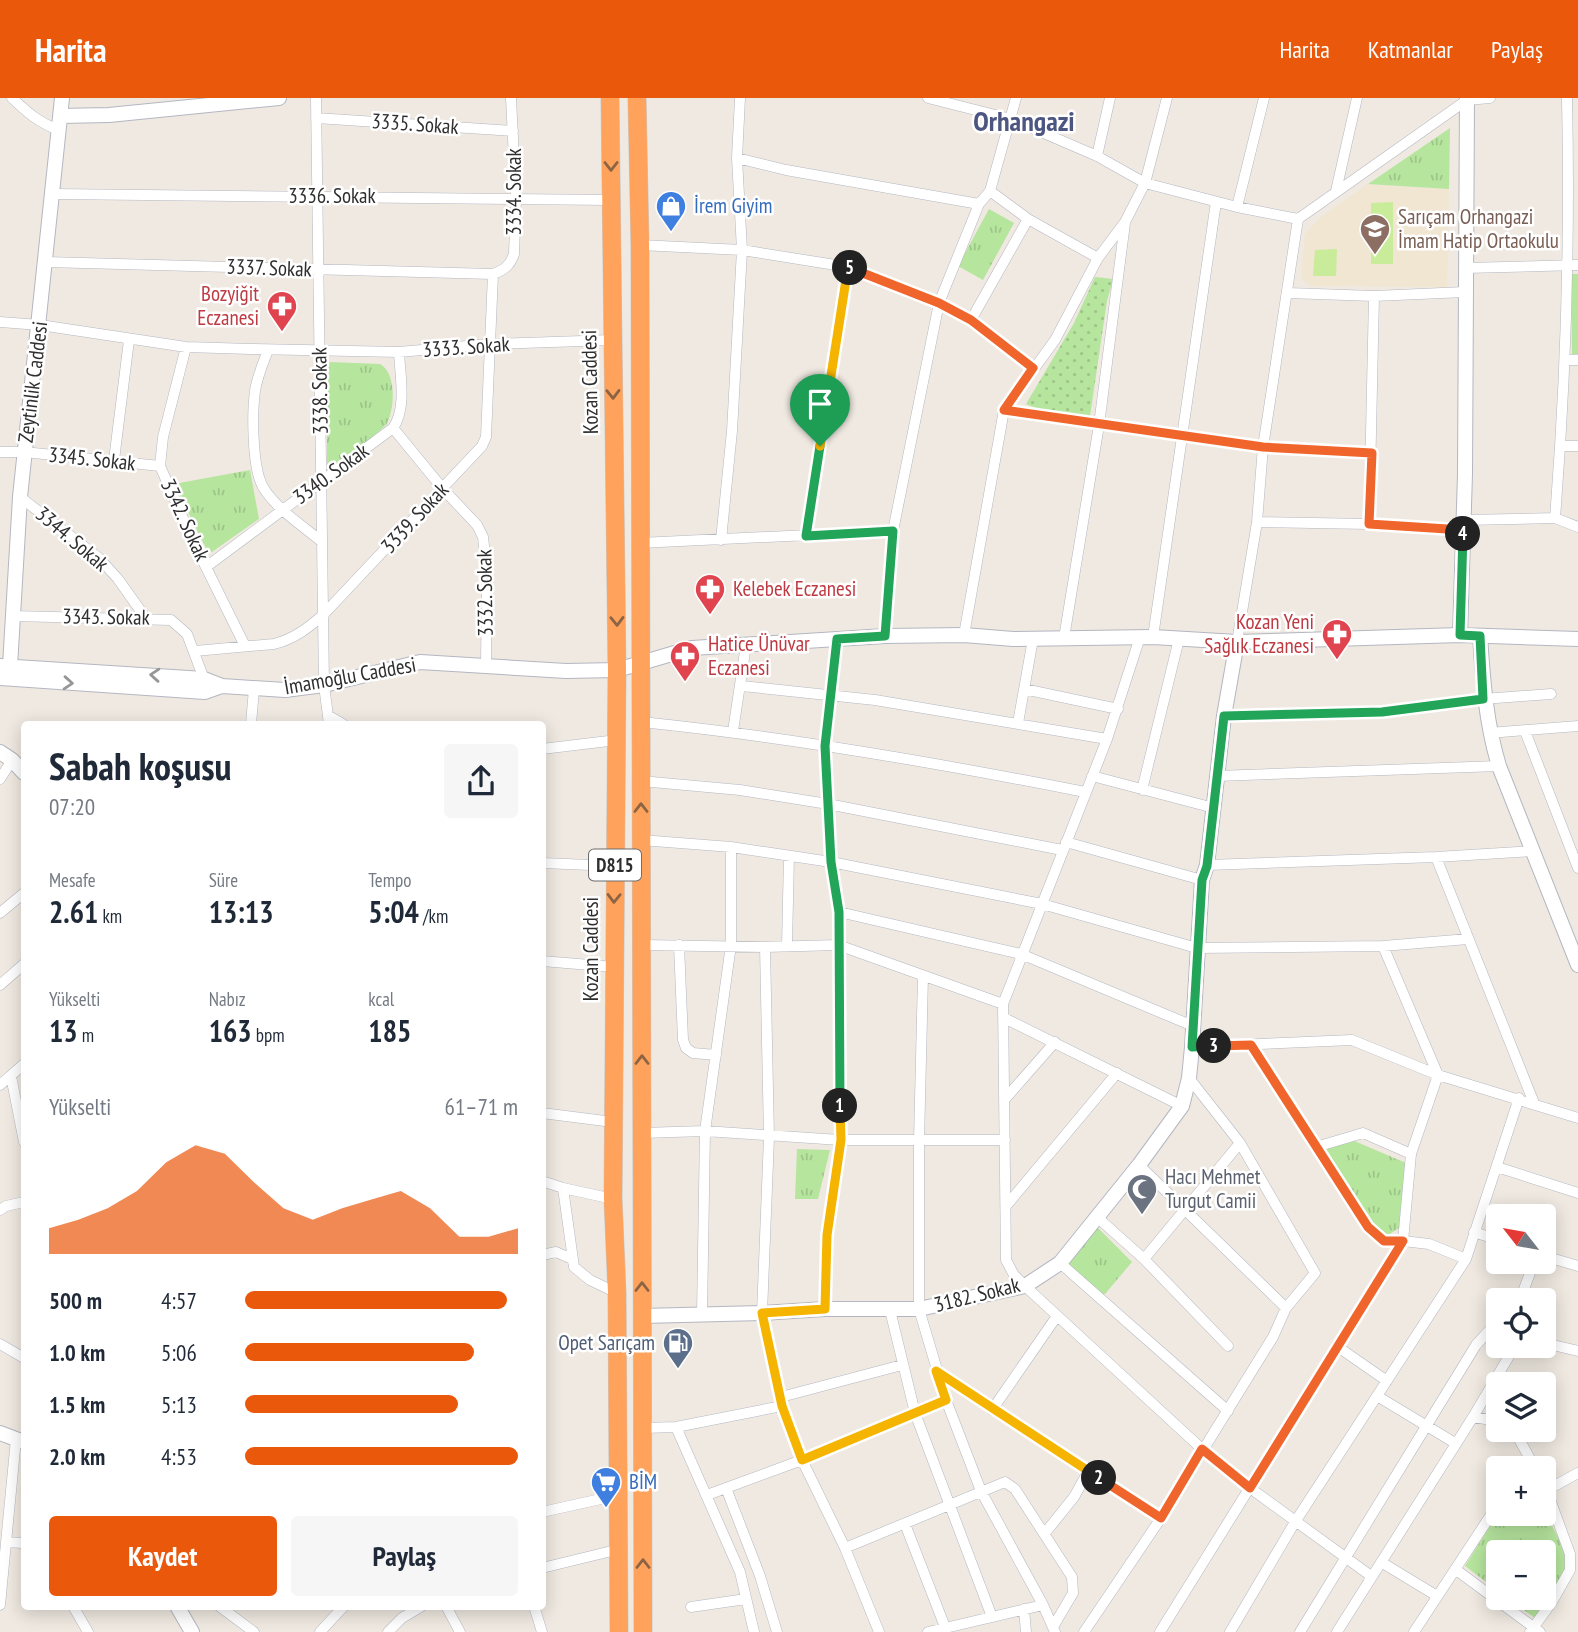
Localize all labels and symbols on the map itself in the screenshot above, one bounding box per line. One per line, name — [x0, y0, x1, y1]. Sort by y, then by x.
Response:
district label: Orhangazi — [973, 102, 1075, 139]
street label: 3335. Sokak — [371, 107, 460, 140]
street label: 3334. Sokak — [500, 148, 527, 236]
one-way arrow — [603, 161, 618, 172]
street label: 3336. Sokak — [288, 182, 376, 209]
shop icon: İrem Giyim — [654, 189, 688, 233]
place label: İrem Giyim — [694, 192, 772, 219]
place label: Sarıçam Orhangazi İmam Hatip Ortaokulu — [1398, 203, 1559, 254]
school or university icon: Sarıçam Orhangazi İmam Hatip Ortaokulu — [1358, 212, 1392, 256]
pin: 5 — [832, 250, 868, 286]
street label: 3337. Sokak — [226, 253, 312, 282]
place label: Bozyiğit Eczanesi — [197, 280, 259, 331]
pharmacy icon: Bozyiğit Eczanesi — [265, 289, 299, 333]
street label: Zeytinlik Caddesi — [12, 320, 53, 444]
street label: 3333. Sokak — [421, 330, 510, 363]
street label: Kozan Caddesi — [575, 330, 604, 434]
street label: 3338. Sokak — [305, 347, 334, 435]
pin — [790, 374, 850, 446]
one-way arrow — [605, 389, 621, 399]
street label: 3340. Sokak — [287, 437, 374, 510]
street label: 3345. Sokak — [47, 441, 137, 476]
street label: 3342. Sokak — [155, 474, 216, 565]
street label: 3339. Sokak — [375, 477, 454, 559]
street label: 3344. Sokak — [30, 500, 114, 577]
pin: 4 — [1446, 516, 1480, 551]
street label: 3332. Sokak — [470, 549, 499, 637]
pharmacy icon: Kelebek Eczanesi — [693, 572, 727, 616]
place label: Kelebek Eczanesi — [733, 575, 856, 602]
street label: 3343. Sokak — [62, 602, 150, 631]
place label: Kozan Yeni Sağlık Eczanesi — [1204, 608, 1314, 659]
one-way arrow — [609, 616, 624, 627]
pharmacy icon: Kozan Yeni Sağlık Eczanesi — [1320, 617, 1354, 661]
place label: Hatice Ünüvar Eczanesi — [708, 630, 810, 681]
pharmacy icon: Hatice Ünüvar Eczanesi — [668, 639, 702, 683]
street label: İmamoğlu Caddesi — [282, 651, 418, 700]
one-way arrow — [149, 668, 160, 683]
one-way arrow — [63, 675, 74, 690]
one-way arrow — [633, 802, 649, 813]
road number: D815 — [589, 850, 641, 880]
one-way arrow — [606, 893, 622, 903]
street label: Kozan Caddesi — [577, 897, 604, 1001]
pin: 3 — [1196, 1028, 1232, 1063]
one-way arrow — [634, 1054, 650, 1065]
pin: 1 — [822, 1088, 858, 1124]
place label: Hacı Mehmet Turgut Camii — [1165, 1163, 1261, 1214]
mosque icon: Hacı Mehmet Turgut Camii — [1125, 1172, 1159, 1216]
north arrow — [1486, 1204, 1556, 1274]
street label: 3182. Sokak — [931, 1271, 1023, 1318]
one-way arrow — [634, 1282, 650, 1292]
fuel station icon: Opet Sarıçam — [661, 1326, 695, 1370]
place label: Opet Sarıçam — [558, 1329, 655, 1356]
pin: 2 — [1082, 1460, 1116, 1496]
supermarket icon: BİM — [589, 1465, 623, 1509]
place label: BİM — [629, 1468, 657, 1495]
one-way arrow — [635, 1558, 651, 1569]

